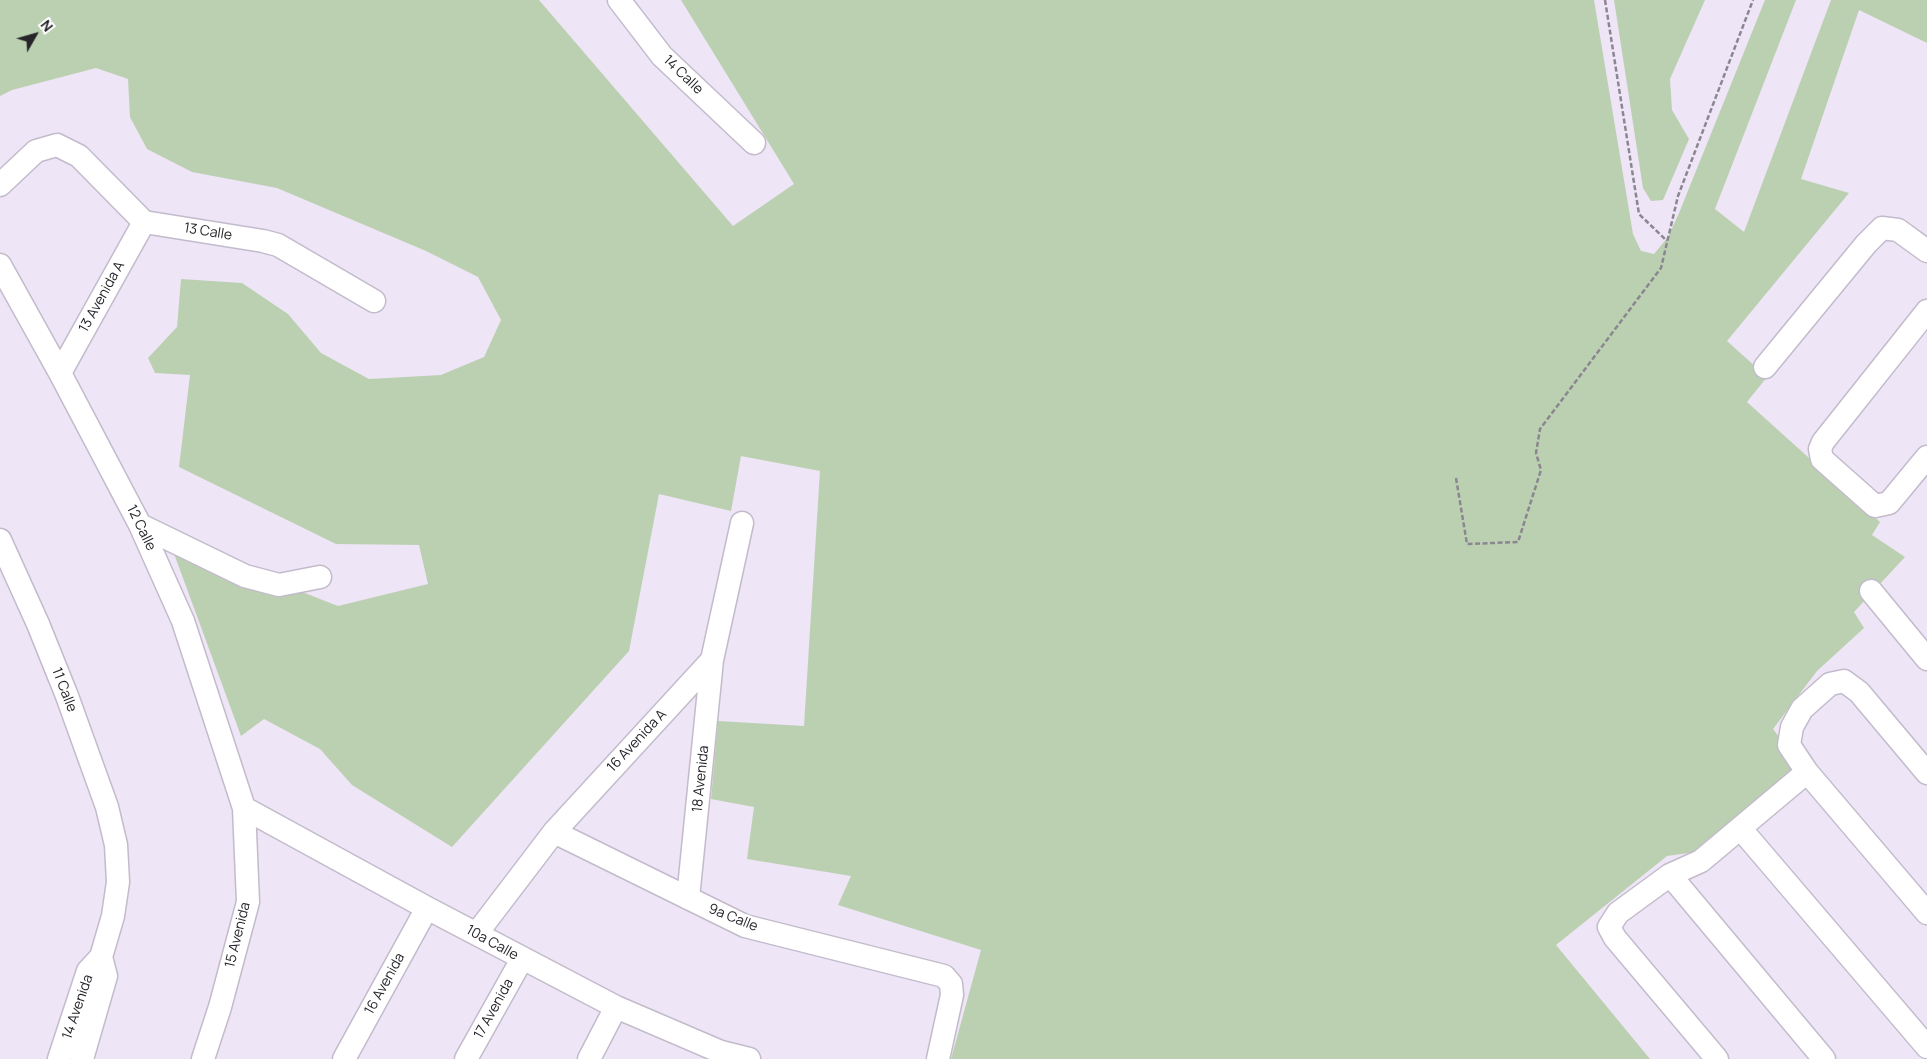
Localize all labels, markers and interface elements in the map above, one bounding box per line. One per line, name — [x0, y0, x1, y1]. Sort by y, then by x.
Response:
north arrow — [10, 10, 60, 60]
text: N — [37, 16, 58, 35]
street label: 14 Calle — [660, 52, 706, 98]
street label: 13 Calle — [183, 220, 233, 244]
street label: 13 Avenida A — [76, 259, 128, 335]
street label: 12 Calle — [123, 502, 159, 554]
street label: 11 Calle — [48, 665, 80, 715]
street label: 16 Avenida A — [604, 706, 670, 776]
street label: 18 Avenida — [689, 745, 713, 813]
street label: 15 Avenida — [222, 900, 254, 970]
street label: 9a Calle — [706, 901, 760, 935]
street label: 10a Calle — [463, 922, 521, 964]
street label: 16 Avenida — [361, 950, 409, 1018]
street label: 14 Avenida — [59, 972, 97, 1042]
street label: 17 Avenida — [471, 976, 517, 1042]

